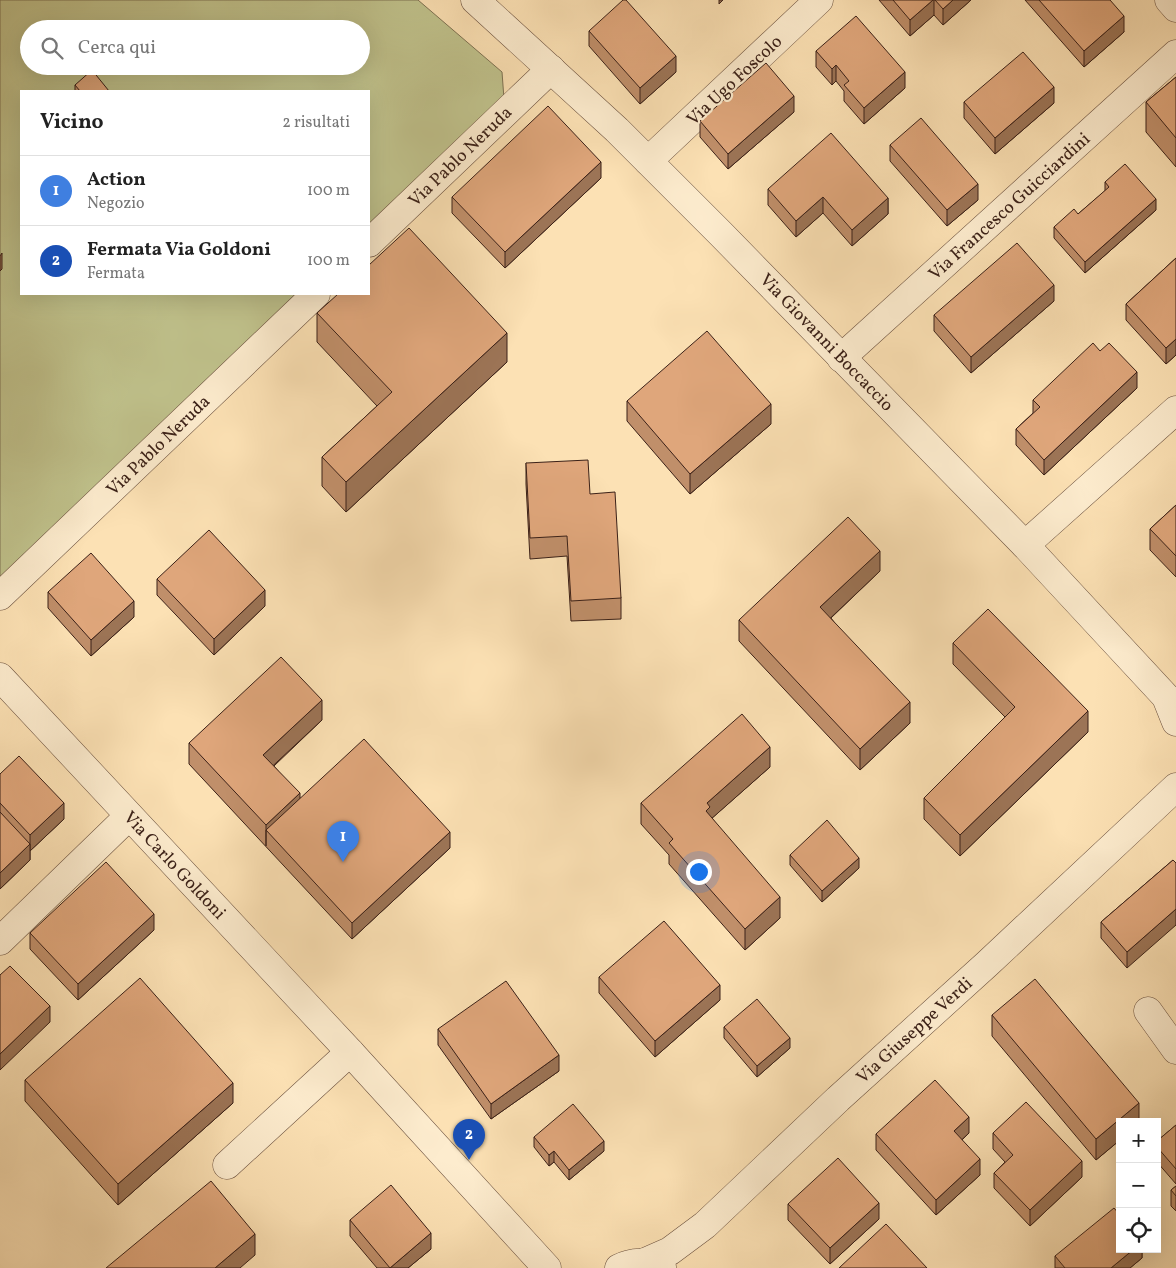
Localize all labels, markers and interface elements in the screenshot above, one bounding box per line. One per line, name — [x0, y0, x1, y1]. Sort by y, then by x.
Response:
search box — [20, 20, 370, 75]
street label: Via Ugo Foscolo — [682, 30, 788, 132]
icon: search — [38, 34, 66, 62]
text: Cerca qui — [78, 35, 156, 61]
street label: Via Pablo Neruda — [404, 101, 519, 213]
text: Vicino — [40, 108, 104, 137]
text: 2 risultati — [282, 112, 350, 134]
street label: Via Francesco Guicciardini — [924, 127, 1096, 287]
text: Action — [87, 167, 146, 193]
text: 1 — [53, 180, 59, 202]
text: 100 m — [307, 180, 350, 202]
text: Negozio — [87, 193, 145, 215]
text: Fermata Via Goldoni — [87, 237, 271, 263]
text: 2 — [52, 250, 60, 272]
text: 100 m — [307, 250, 350, 272]
text: Fermata — [87, 263, 145, 285]
street label: Via Giovanni Boccaccio — [753, 268, 899, 418]
street label: Via Pablo Neruda — [102, 390, 217, 502]
street label: Via Carlo Goldoni — [117, 806, 231, 926]
pin: 1 — [327, 821, 359, 862]
your location — [686, 859, 712, 885]
street label: Via Giuseppe Verdi — [851, 972, 979, 1090]
map controls — [1116, 1118, 1161, 1253]
button: + — [1116, 1118, 1161, 1163]
pin: 2 — [453, 1119, 485, 1160]
button: − — [1116, 1163, 1161, 1208]
button: locate — [1116, 1208, 1161, 1253]

